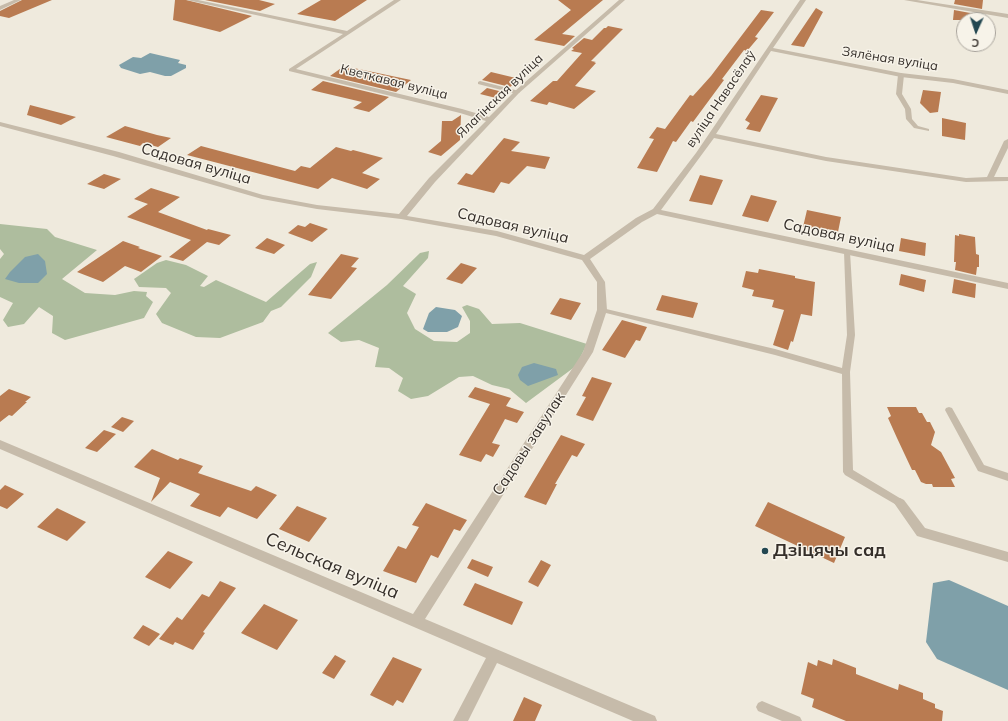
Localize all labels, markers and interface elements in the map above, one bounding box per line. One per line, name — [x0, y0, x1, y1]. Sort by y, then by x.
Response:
north arrow — [956, 12, 996, 52]
text: С — [971, 36, 980, 50]
street label: Зялёная вуліца — [841, 44, 939, 74]
street label: вуліца Навасёлаў — [683, 48, 759, 150]
street label: Ялагінская вуліца — [454, 51, 546, 141]
street label: Кветкавая вуліца — [339, 61, 449, 103]
street label: Садовая вуліца — [139, 140, 253, 188]
street label: Садовая вуліца — [456, 204, 570, 248]
street label: Садовая вуліца — [782, 215, 896, 257]
street label: Садовы завулак — [489, 389, 569, 499]
street label: Сельская вуліца — [262, 528, 402, 604]
place label: Дзіцячы сад — [773, 540, 886, 562]
marker: Дзіцячы сад — [760, 546, 770, 556]

